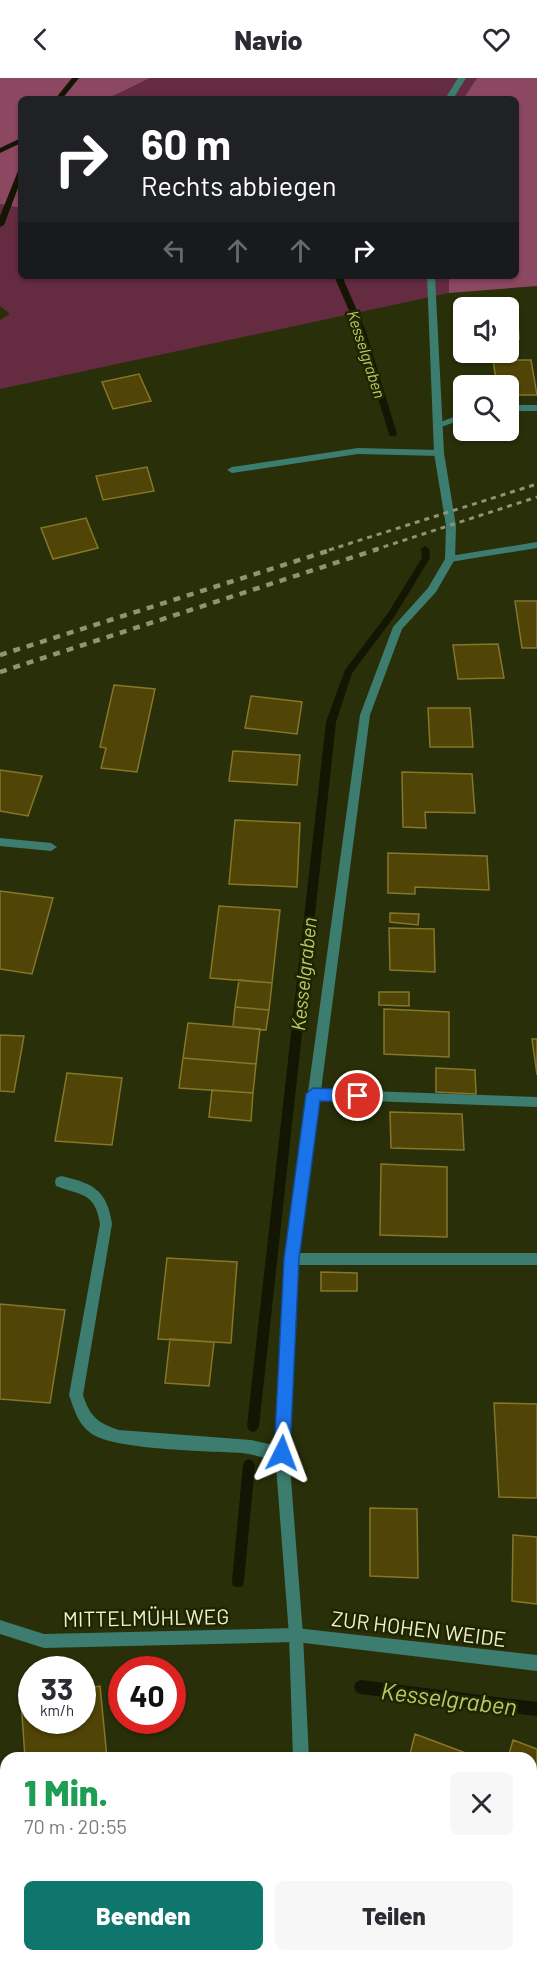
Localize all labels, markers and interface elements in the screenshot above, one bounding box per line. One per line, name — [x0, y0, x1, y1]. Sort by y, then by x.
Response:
icon: back — [24, 23, 57, 56]
text: Navio — [234, 23, 303, 55]
icon: heart — [480, 23, 513, 56]
text: 60 m — [141, 118, 231, 168]
icon: right — [42, 120, 120, 198]
text: Rechts abbiegen — [141, 169, 337, 201]
icon: left — [158, 234, 191, 267]
icon: ahead — [221, 234, 254, 267]
icon: ahead — [284, 234, 317, 267]
icon: right — [347, 234, 380, 267]
map controls — [453, 297, 519, 441]
button: sound — [453, 297, 519, 363]
water label: Kesselgraben — [344, 308, 390, 400]
button: search — [453, 375, 519, 441]
water label: Kesselgraben — [285, 916, 321, 1032]
pin — [332, 1070, 383, 1121]
icon: arrive — [341, 1079, 374, 1112]
position arrow — [250, 1421, 314, 1485]
street label: MITTELMÜHLWEG — [63, 1603, 229, 1631]
street label: ZUR HOHEN WEIDE — [330, 1605, 508, 1651]
speed limit sign: 40 — [108, 1656, 186, 1734]
text: 33 — [41, 1670, 73, 1706]
water label: Kesselgraben — [379, 1675, 519, 1721]
text: km/h — [40, 1701, 74, 1719]
text: 1 Min. — [24, 1770, 108, 1813]
button: close — [450, 1772, 513, 1835]
text: 70 m · 20:55 — [24, 1814, 127, 1838]
button: Beenden — [24, 1881, 263, 1950]
button: Teilen — [275, 1881, 513, 1950]

